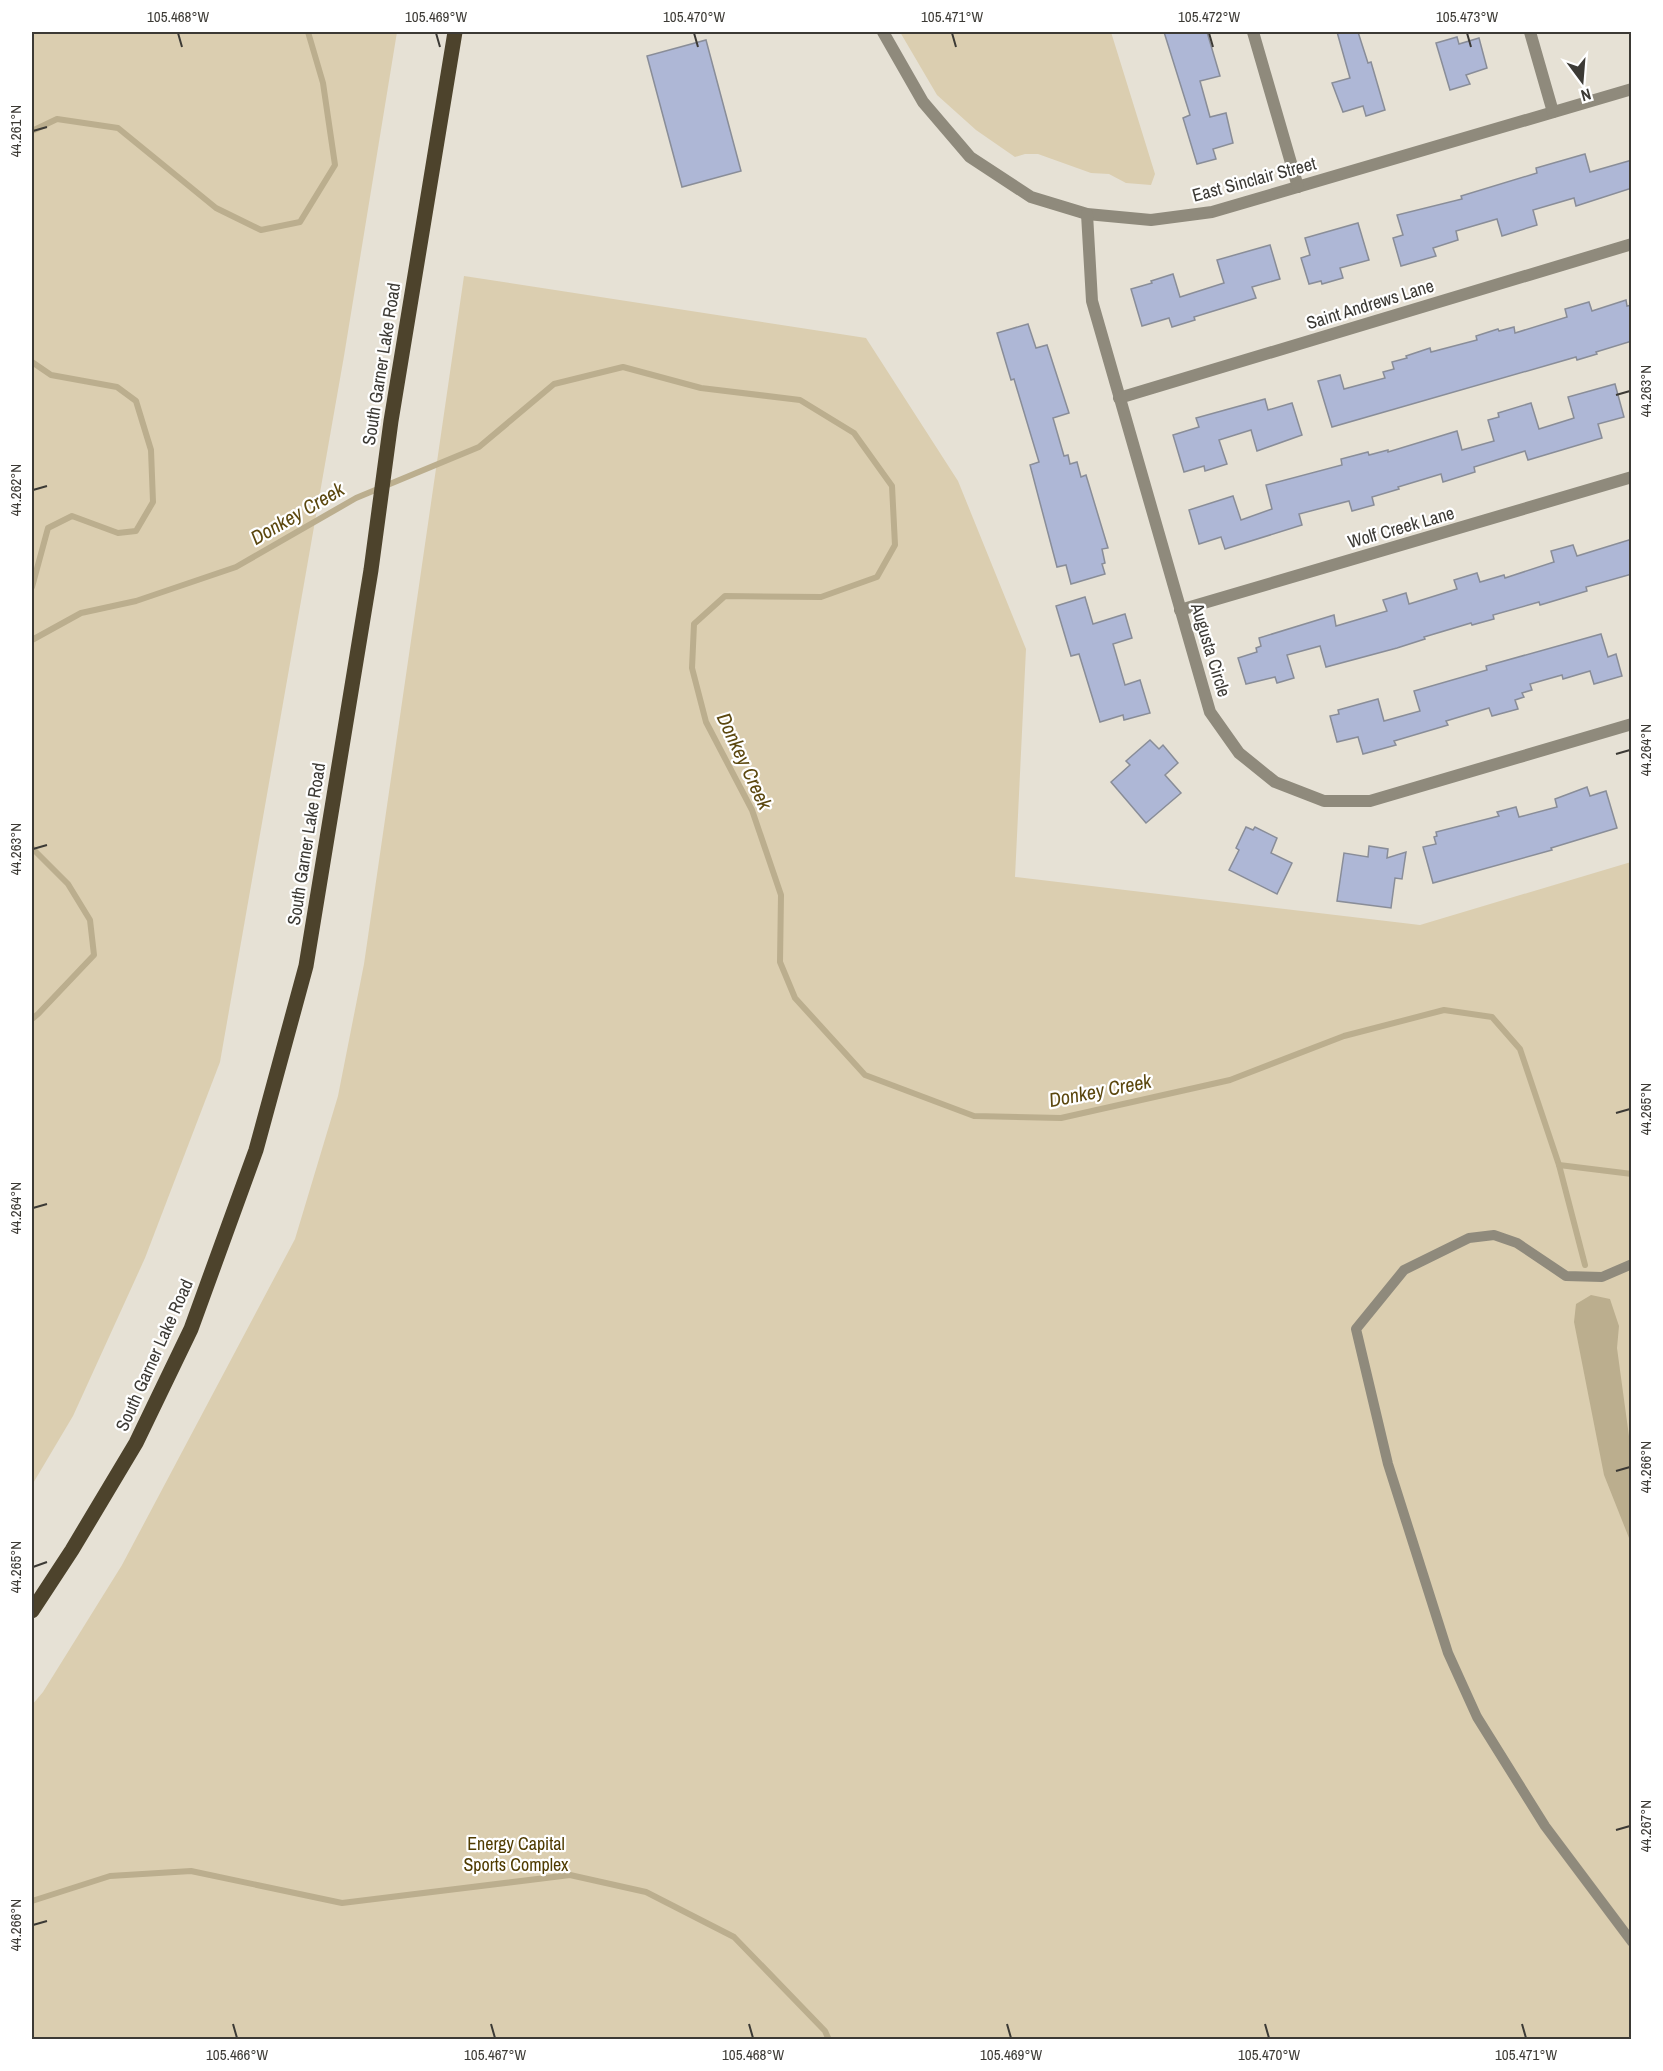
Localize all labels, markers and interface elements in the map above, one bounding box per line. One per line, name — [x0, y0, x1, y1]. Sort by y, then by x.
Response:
text: 105.468°W — [147, 6, 209, 27]
text: 105.469°W — [405, 6, 467, 27]
text: 105.470°W — [663, 6, 725, 27]
text: 105.471°W — [921, 6, 983, 27]
text: 105.472°W — [1178, 6, 1240, 27]
text: 105.473°W — [1436, 6, 1498, 27]
north arrow — [1552, 51, 1612, 111]
text: N — [1579, 84, 1594, 107]
text: 44.261°N — [5, 105, 26, 157]
street label: East Sinclair Street — [1189, 150, 1319, 208]
street label: Saint Andrews Lane — [1303, 273, 1437, 335]
street label: South Garner Lake Road — [356, 281, 406, 447]
text: 44.263°N — [1635, 365, 1656, 417]
text: 44.262°N — [5, 464, 26, 516]
water label: Donkey Creek — [245, 475, 349, 551]
street label: Wolf Creek Lane — [1345, 500, 1457, 554]
street label: Augusta Circle — [1185, 599, 1237, 700]
water label: Donkey Creek — [711, 708, 780, 815]
text: 44.264°N — [1635, 724, 1656, 776]
street label: South Garner Lake Road — [281, 761, 331, 927]
text: 44.263°N — [5, 823, 26, 875]
water label: Donkey Creek — [1046, 1067, 1154, 1113]
text: 44.265°N — [1635, 1083, 1656, 1135]
text: 44.264°N — [5, 1182, 26, 1234]
street label: South Garner Lake Road — [109, 1275, 199, 1435]
text: 44.266°N — [1635, 1441, 1656, 1493]
text: 44.265°N — [5, 1541, 26, 1593]
text: 44.267°N — [1635, 1800, 1656, 1852]
park label: Energy Capital Sports Complex — [464, 1831, 569, 1877]
text: 44.266°N — [5, 1899, 26, 1951]
text: 105.466°W — [206, 2044, 268, 2065]
text: 105.467°W — [464, 2044, 526, 2065]
text: 105.468°W — [722, 2044, 784, 2065]
text: 105.469°W — [980, 2044, 1042, 2065]
text: 105.470°W — [1238, 2044, 1300, 2065]
text: 105.471°W — [1495, 2044, 1557, 2065]

